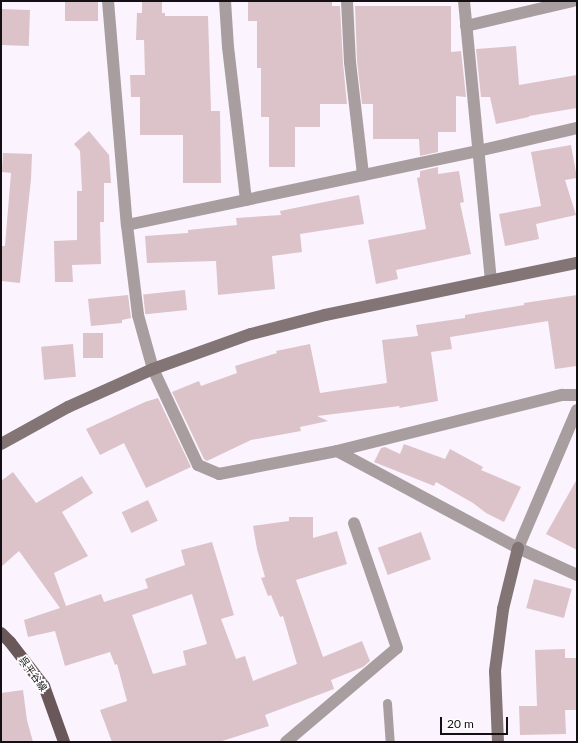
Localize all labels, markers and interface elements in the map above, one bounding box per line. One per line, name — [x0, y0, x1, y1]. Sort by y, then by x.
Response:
street label: 呉平谷線 — [17, 654, 49, 694]
scale bar — [442, 709, 510, 735]
text: 20 m — [447, 716, 474, 731]

